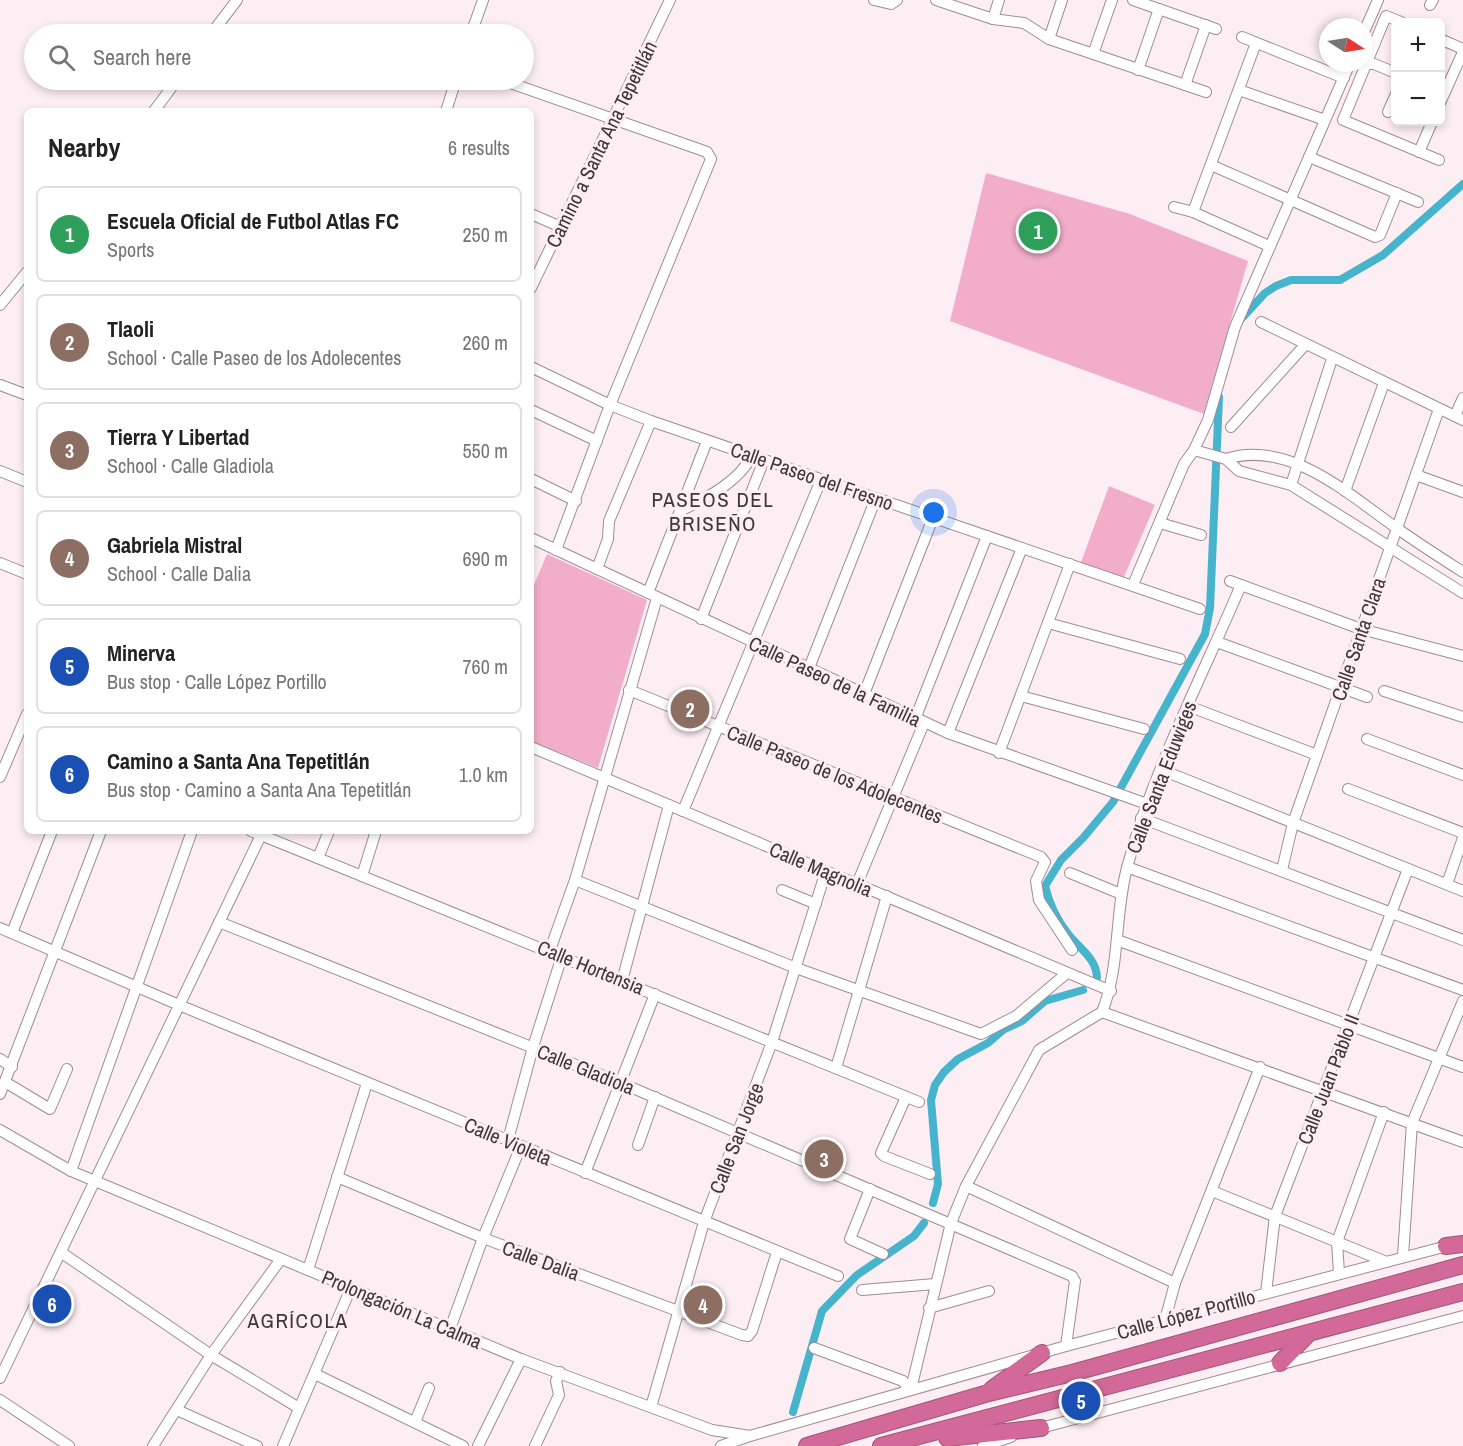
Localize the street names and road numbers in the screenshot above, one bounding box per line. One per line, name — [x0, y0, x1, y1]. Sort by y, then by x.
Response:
street label: Camino a Santa Ana Tepetitlán — [539, 36, 663, 252]
street label: Calle Paseo del Fresno — [727, 435, 897, 517]
street label: Calle Santa Clara — [1324, 574, 1392, 704]
street label: Calle Paseo de la Familia — [745, 629, 925, 733]
street label: Calle Santa Eduwiges — [1119, 697, 1203, 857]
street label: Calle Paseo de los Adolecentes — [723, 718, 947, 830]
street label: Calle Magnolia — [765, 835, 877, 903]
street label: Calle Hortensia — [534, 933, 648, 1001]
street label: Calle Juan Pablo II — [1291, 1010, 1365, 1148]
street label: Calle Gladiola — [533, 1037, 639, 1101]
street label: Calle San Jorge — [702, 1079, 770, 1197]
street label: Calle Violeta — [460, 1110, 556, 1172]
street label: Calle Dalia — [499, 1234, 583, 1286]
street label: Prolongación La Calma — [318, 1263, 486, 1355]
street label: Calle López Portillo — [1114, 1283, 1258, 1345]

